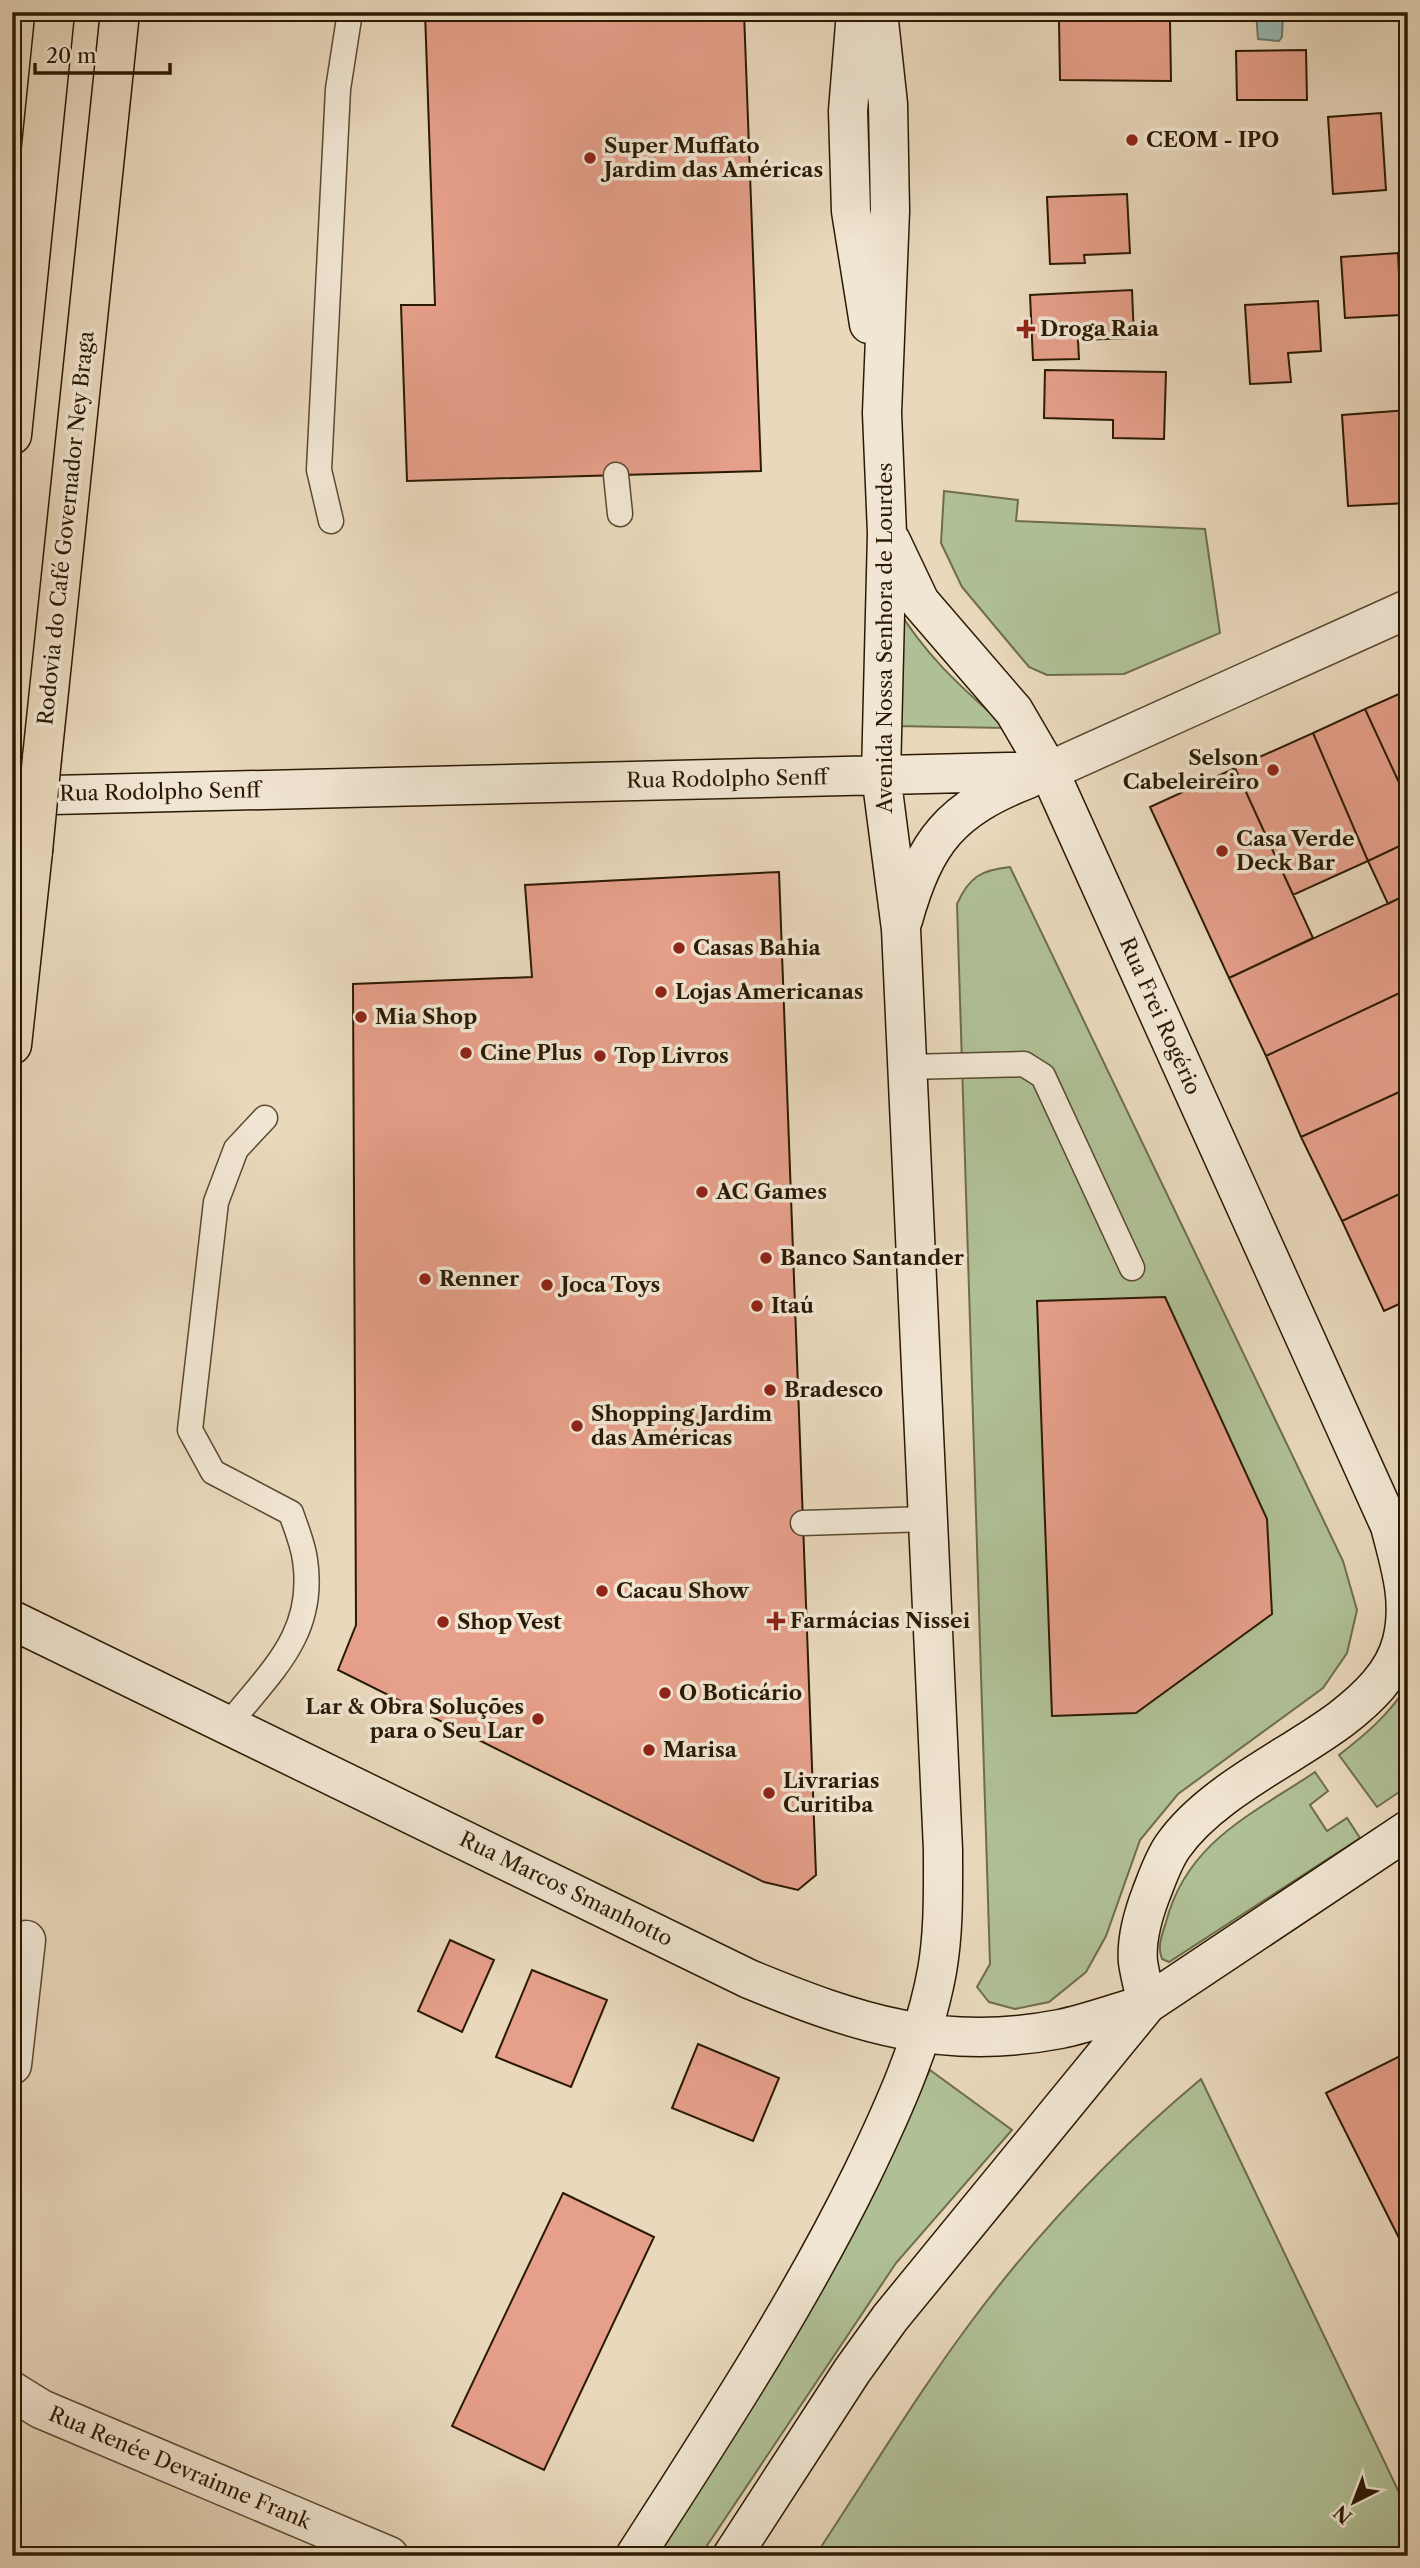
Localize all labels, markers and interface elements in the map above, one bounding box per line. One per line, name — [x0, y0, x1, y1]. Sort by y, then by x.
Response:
scale bar — [35, 32, 170, 76]
text: 20 m — [46, 43, 97, 68]
place label: CEOM - IPO — [1146, 127, 1279, 152]
marker: CEOM - IPO — [1124, 132, 1140, 148]
place label: Super Muffato Jardim das Américas — [600, 133, 823, 182]
marker: Super Muffato Jardim das Américas — [582, 150, 598, 166]
place label: Droga Raia — [1040, 316, 1160, 341]
marker: Droga Raia — [1018, 321, 1034, 337]
street label: Rodovia do Café Governador Ney Braga — [32, 329, 99, 726]
street label: Avenida Nossa Senhora de Lourdes — [872, 463, 897, 814]
place label: Selson Cabeleireiro — [1123, 745, 1260, 794]
marker: Selson Cabeleireiro — [1265, 762, 1281, 778]
street label: Rua Rodolpho Senff — [626, 764, 830, 793]
street label: Rua Rodolpho Senff — [59, 777, 263, 806]
place label: Casa Verde Deck Bar — [1236, 826, 1355, 875]
marker: Casa Verde Deck Bar — [1214, 843, 1230, 859]
street label: Rua Frei Rogério — [1115, 933, 1206, 1098]
place label: Casas Bahia — [693, 935, 822, 960]
marker: Casas Bahia — [671, 940, 687, 956]
place label: Lojas Americanas — [675, 979, 864, 1004]
marker: Lojas Americanas — [653, 984, 669, 1000]
place label: Mia Shop — [375, 1004, 477, 1029]
marker: Mia Shop — [353, 1009, 369, 1025]
place label: Cine Plus — [480, 1040, 582, 1065]
place label: Top Livros — [614, 1043, 729, 1068]
marker: Cine Plus — [458, 1045, 474, 1061]
marker: Top Livros — [592, 1048, 608, 1064]
place label: AC Games — [715, 1179, 827, 1204]
marker: AC Games — [694, 1184, 710, 1200]
place label: Banco Santander — [780, 1245, 965, 1270]
marker: Banco Santander — [758, 1250, 774, 1266]
place label: Renner — [439, 1266, 520, 1291]
marker: Renner — [417, 1271, 433, 1287]
place label: Joca Toys — [557, 1272, 660, 1297]
marker: Joca Toys — [539, 1277, 555, 1293]
place label: Itaú — [771, 1293, 814, 1318]
marker: Itaú — [749, 1298, 765, 1314]
place label: Bradesco — [784, 1377, 883, 1402]
marker: Bradesco — [762, 1382, 778, 1398]
place label: Shopping Jardim das Américas — [591, 1401, 772, 1450]
marker: Shopping Jardim das Américas — [569, 1418, 585, 1434]
place label: Cacau Show — [616, 1578, 750, 1603]
marker: Cacau Show — [594, 1583, 610, 1599]
place label: Farmácias Nissei — [790, 1608, 971, 1633]
place label: Shop Vest — [457, 1609, 562, 1634]
marker: Farmácias Nissei — [768, 1613, 784, 1629]
marker: Shop Vest — [435, 1614, 451, 1630]
place label: O Boticário — [679, 1680, 802, 1705]
marker: O Boticário — [657, 1685, 673, 1701]
place label: Lar & Obra Soluções para o Seu Lar — [305, 1694, 525, 1743]
marker: Lar & Obra Soluções para o Seu Lar — [530, 1711, 546, 1727]
place label: Marisa — [663, 1737, 738, 1762]
marker: Marisa — [641, 1742, 657, 1758]
place label: Livrarias Curitiba — [783, 1768, 880, 1817]
marker: Livrarias Curitiba — [761, 1785, 777, 1801]
street label: Rua Marcos Smanhotto — [456, 1826, 677, 1951]
street label: Rua Renée Devrainne Frank — [45, 2401, 316, 2535]
north arrow — [1318, 2466, 1388, 2536]
text: N — [1329, 2500, 1357, 2528]

